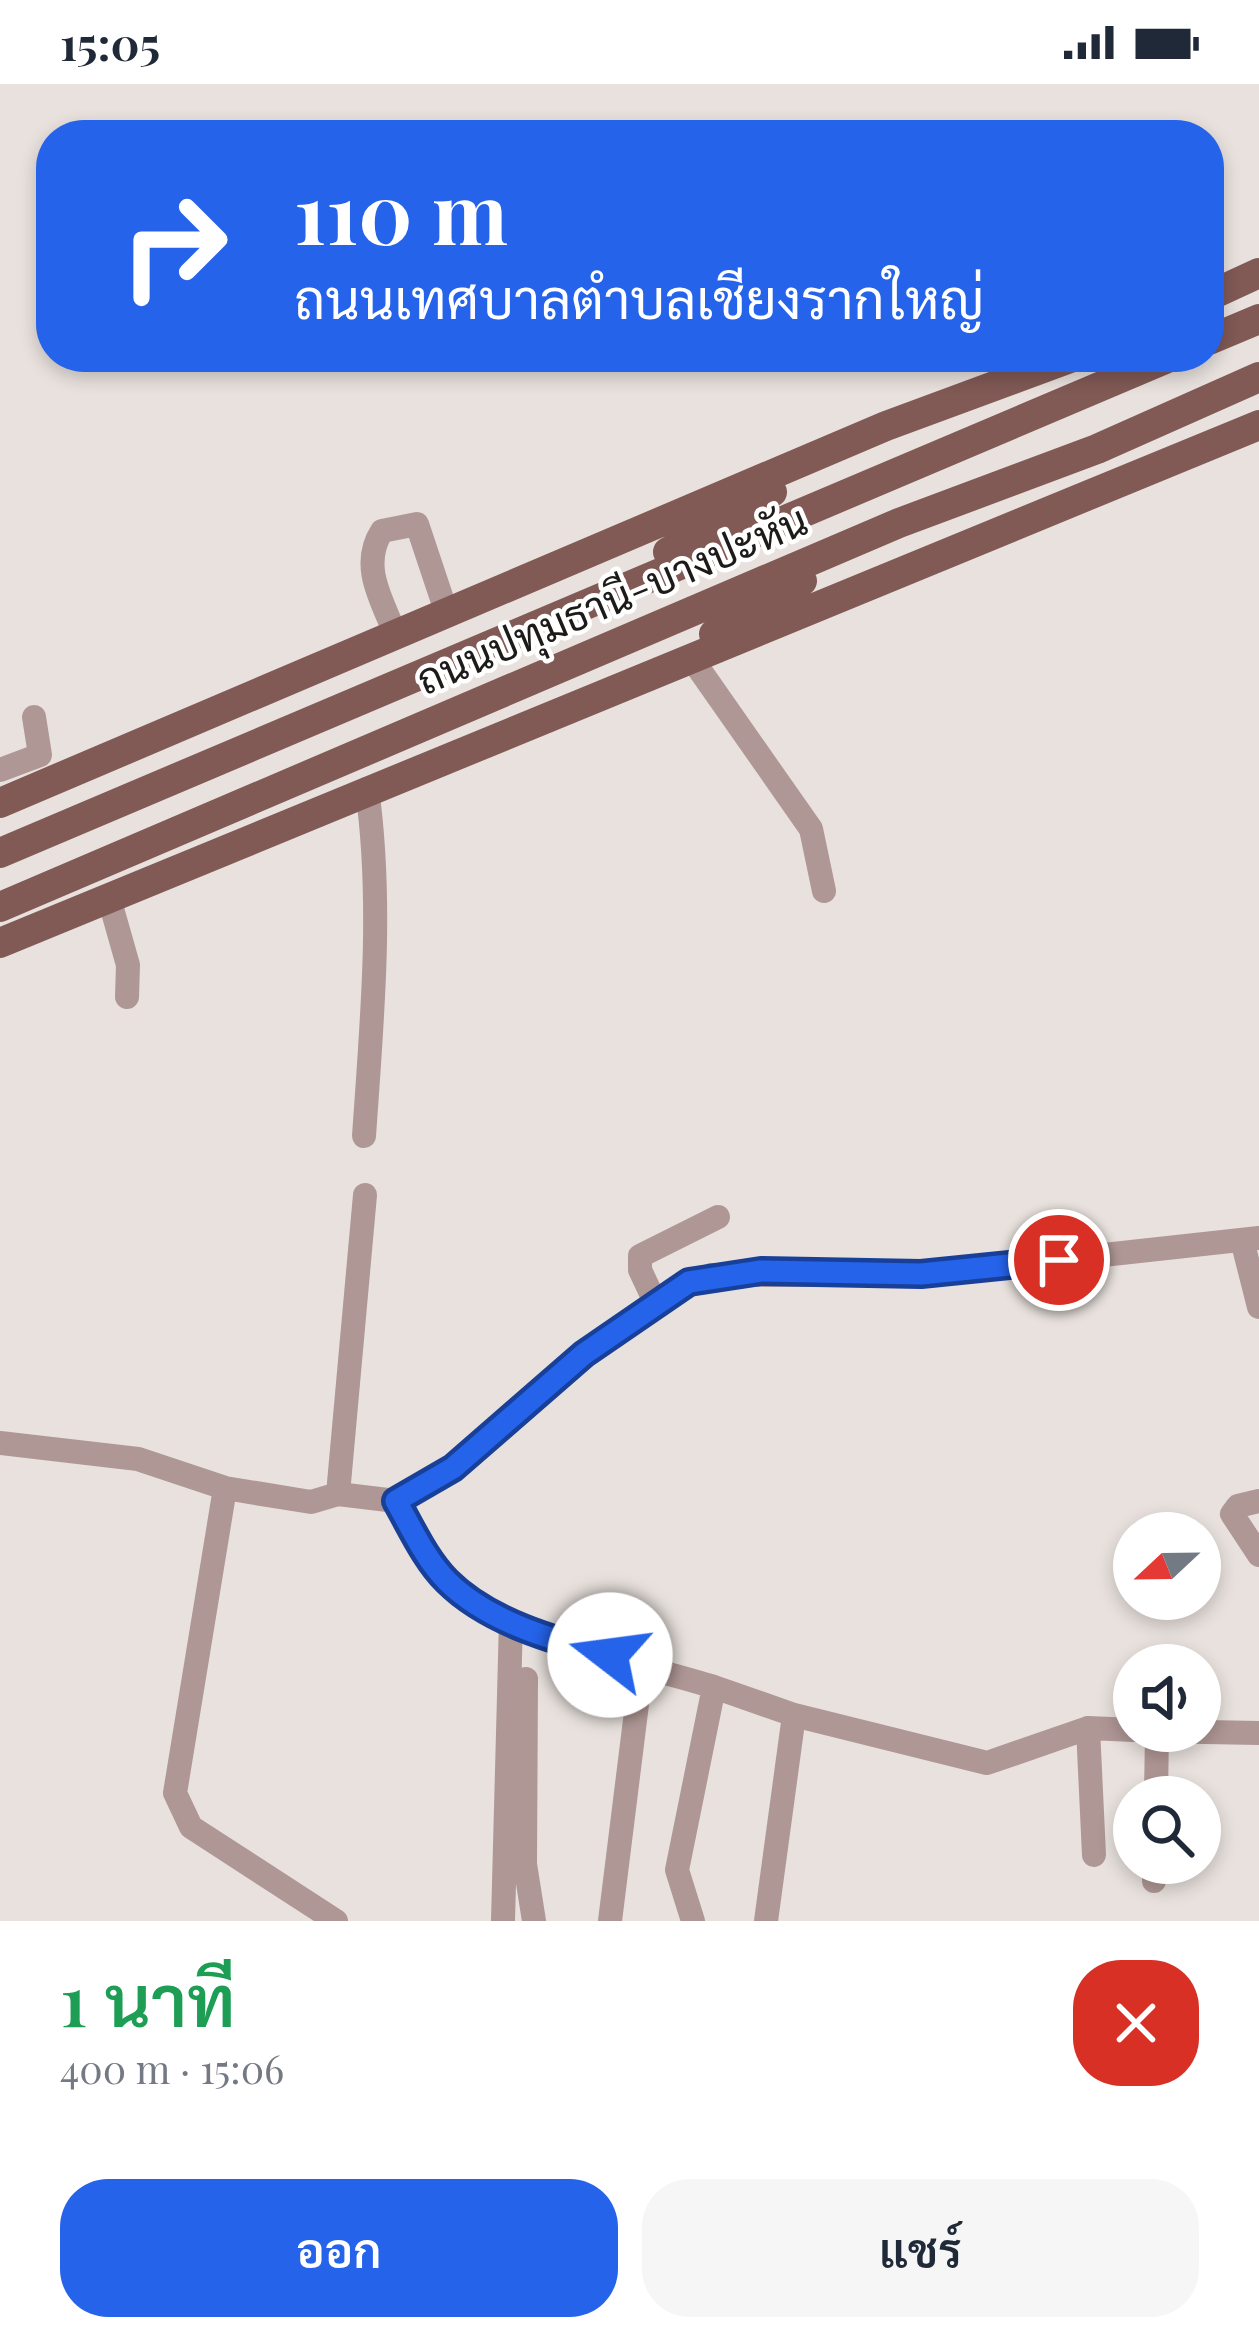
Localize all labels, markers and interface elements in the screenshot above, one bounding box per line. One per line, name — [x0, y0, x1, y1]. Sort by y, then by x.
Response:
text: 15:05 — [60, 12, 160, 72]
text: 110 m — [294, 154, 508, 266]
icon: right — [96, 168, 252, 324]
text: ถนนเทศบาลตำบลเชียงรากใหญ่ — [294, 261, 984, 333]
street label: ถนนปทุมธานี-บางปะหัน — [407, 490, 817, 710]
pin — [1008, 1209, 1110, 1311]
icon: arrive — [1026, 1227, 1092, 1293]
north arrow — [1113, 1512, 1221, 1620]
map controls — [1113, 1512, 1221, 1884]
position arrow — [547, 1592, 673, 1718]
button: sound — [1113, 1644, 1221, 1752]
button: search — [1113, 1776, 1221, 1884]
text: 1 นาที — [60, 1949, 235, 2045]
button: close — [1073, 1960, 1199, 2086]
text: 400 m · 15:06 — [60, 2042, 284, 2094]
button: ออก — [60, 2179, 618, 2317]
button: แชร์ — [642, 2179, 1199, 2317]

